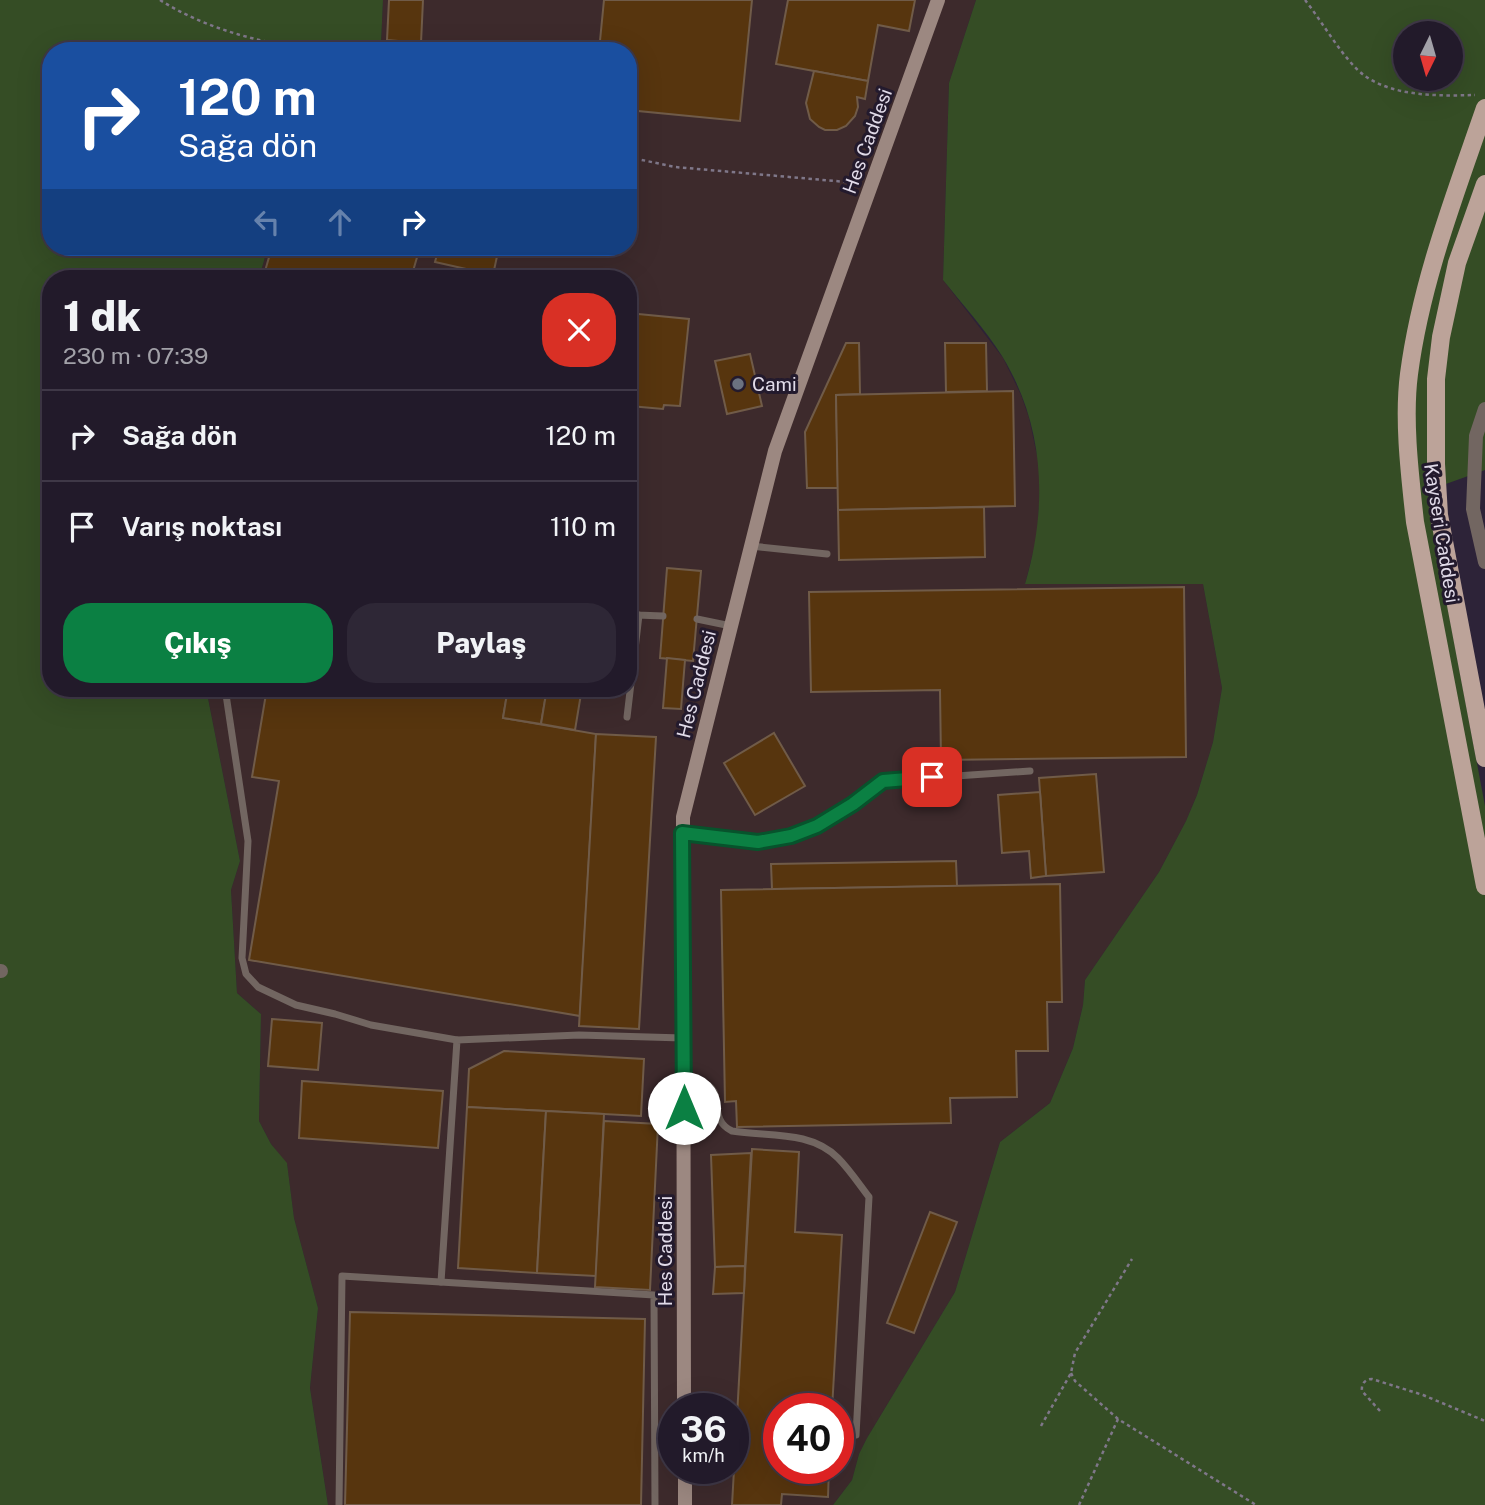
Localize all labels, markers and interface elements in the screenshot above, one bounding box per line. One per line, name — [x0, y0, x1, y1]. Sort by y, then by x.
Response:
north arrow — [1393, 21, 1463, 91]
map controls — [1393, 21, 1463, 91]
text: 120 m — [178, 68, 317, 126]
icon: right — [63, 70, 154, 161]
street label: Hes Caddesi — [838, 85, 896, 197]
text: Sağa dön — [178, 127, 317, 164]
icon: left — [248, 203, 286, 241]
icon: ahead — [321, 203, 359, 241]
icon: right — [394, 203, 432, 241]
text: 1 dk — [63, 291, 141, 340]
button: close — [542, 293, 616, 367]
text: 230 m · 07:39 — [63, 342, 208, 369]
place label: Cami — [752, 373, 797, 395]
marker: Cami — [730, 376, 746, 392]
icon: right — [63, 417, 101, 455]
text: Sağa dön — [122, 420, 237, 451]
text: 120 m — [545, 420, 616, 451]
street label: Kayseri Caddesi — [1420, 462, 1464, 604]
icon: arrive — [63, 508, 101, 546]
text: Varış noktası — [122, 511, 282, 542]
text: 110 m — [550, 511, 616, 542]
button: Çıkış — [63, 603, 333, 683]
button: Paylaş — [347, 603, 616, 683]
street label: Hes Caddesi — [672, 628, 720, 740]
pin — [902, 747, 962, 807]
icon: arrive — [913, 758, 951, 796]
position arrow — [647, 1071, 721, 1145]
street label: Hes Caddesi — [654, 1196, 676, 1306]
speed limit sign: 40 — [763, 1393, 854, 1484]
text: 36 — [680, 1409, 727, 1450]
text: km/h — [682, 1445, 725, 1466]

